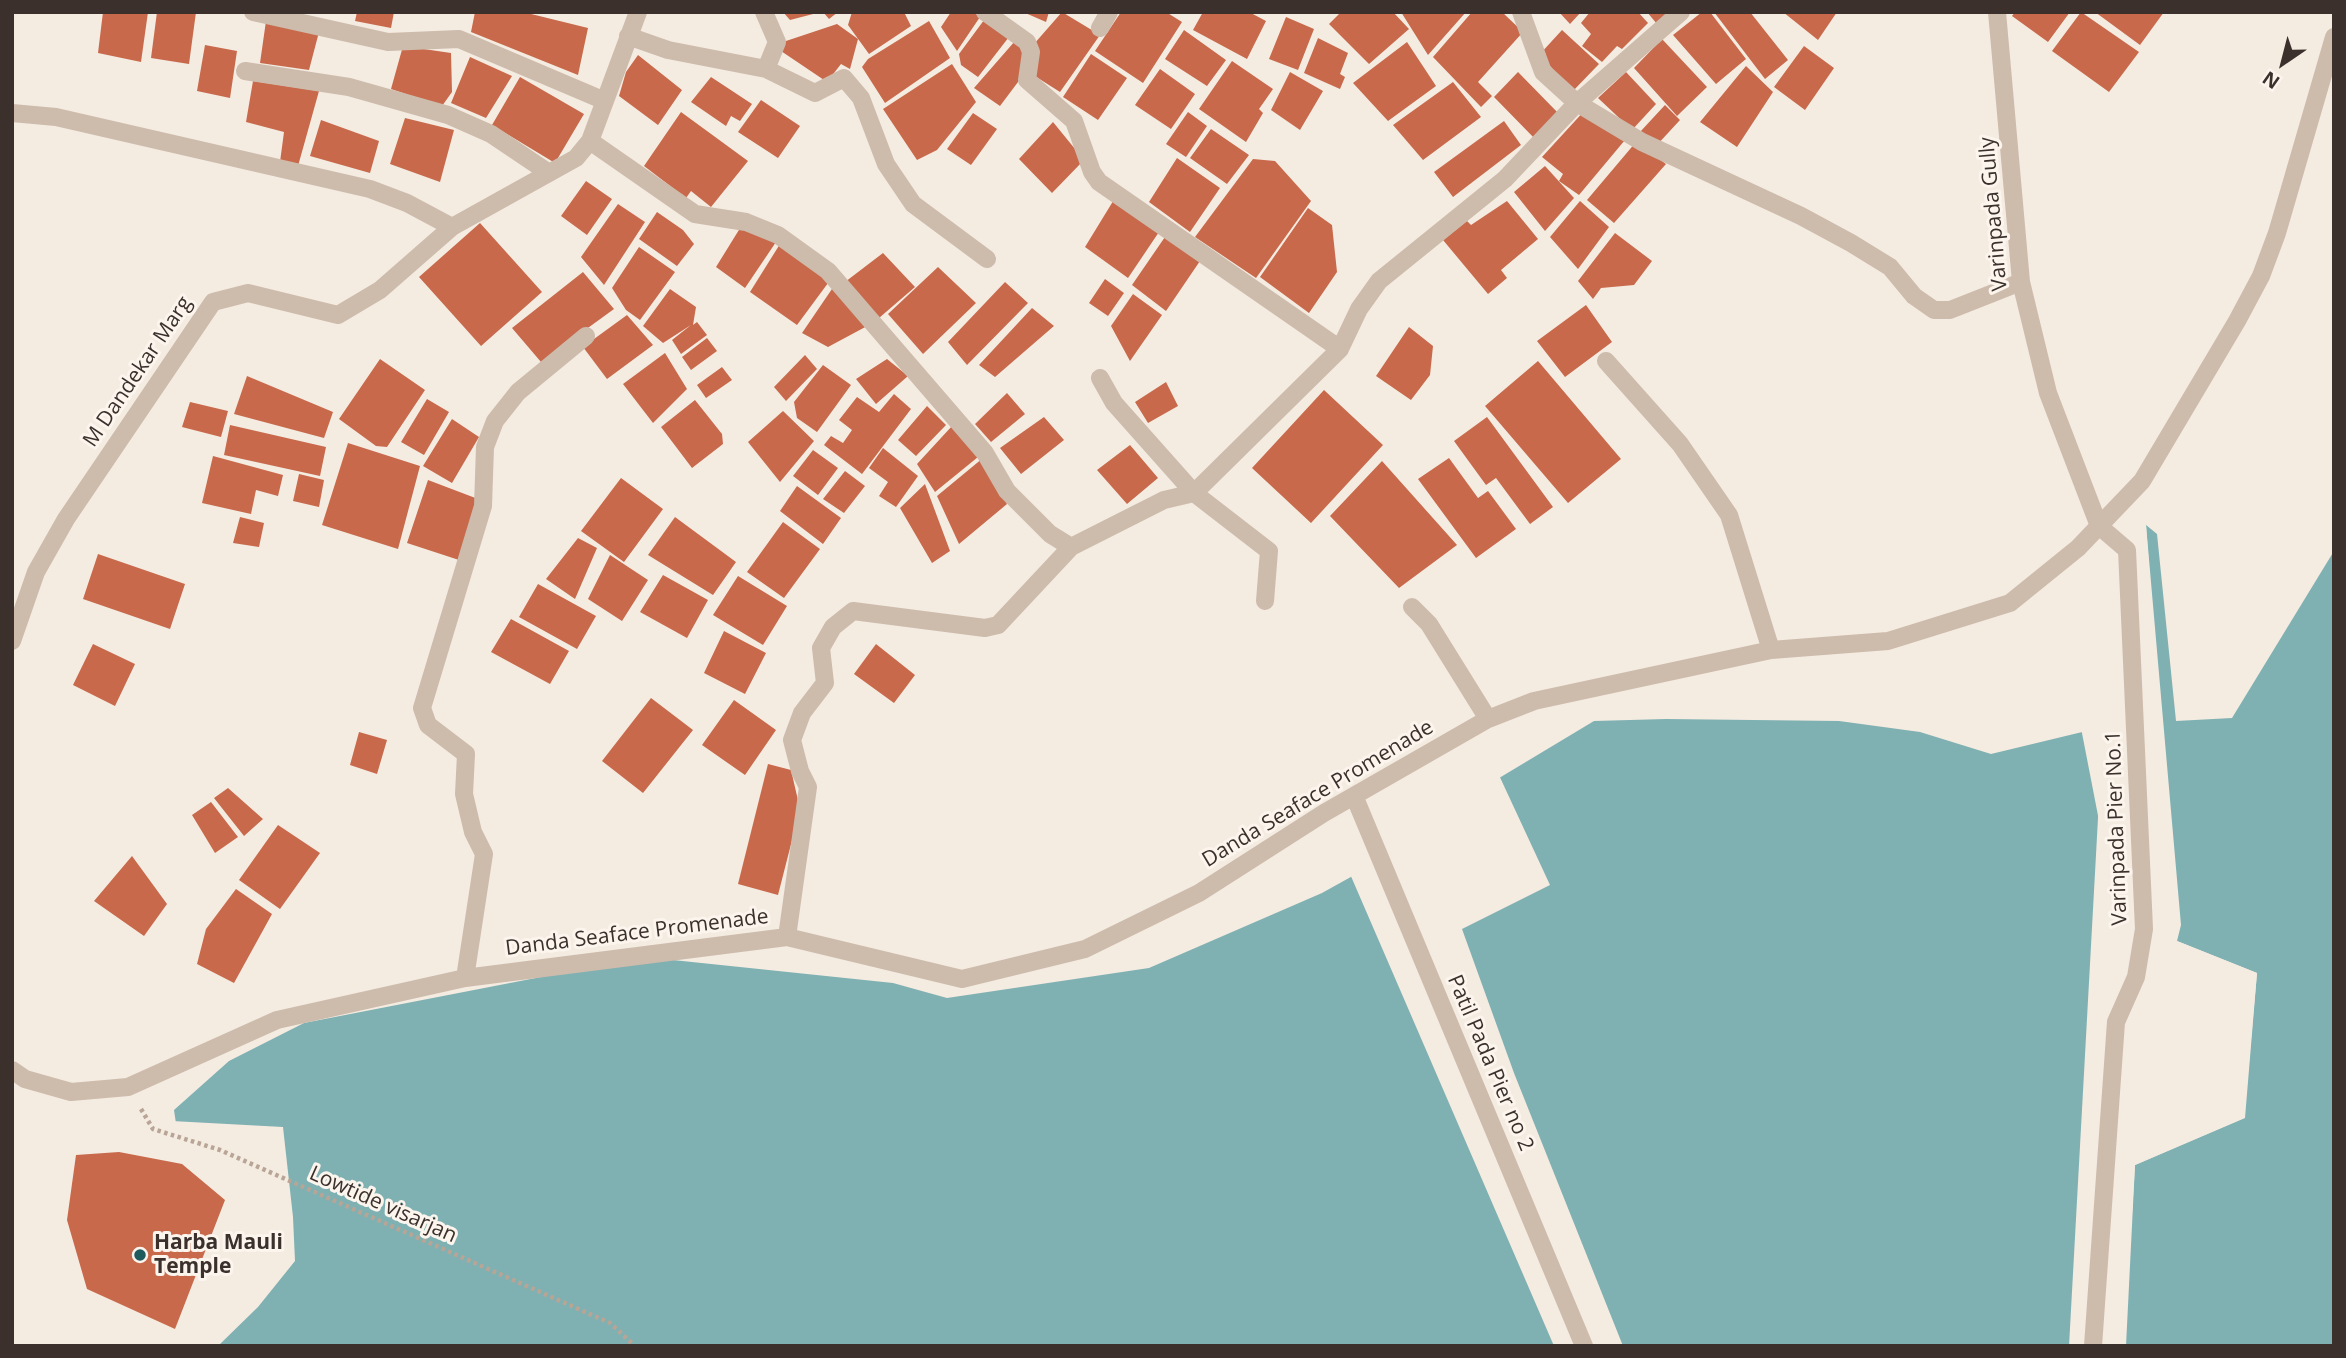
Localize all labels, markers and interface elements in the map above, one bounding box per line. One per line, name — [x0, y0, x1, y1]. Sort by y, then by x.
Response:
north arrow — [2248, 28, 2318, 98]
text: N — [2257, 65, 2285, 95]
street label: Varinpada Gully — [1975, 136, 2013, 292]
street label: M Dandekar Marg — [78, 292, 198, 452]
street label: Danda Seaface Promenade — [1198, 715, 1438, 873]
street label: Varinpada Pier No.1 — [2101, 730, 2133, 926]
street label: Danda Seaface Promenade — [504, 904, 770, 962]
street label: Patil Pada Pier no 2 — [1442, 971, 1538, 1155]
street label: Lowtide visarjan — [305, 1161, 461, 1249]
place label: Harba Mauli Temple — [154, 1230, 283, 1280]
marker: Harba Mauli Temple — [132, 1247, 148, 1263]

